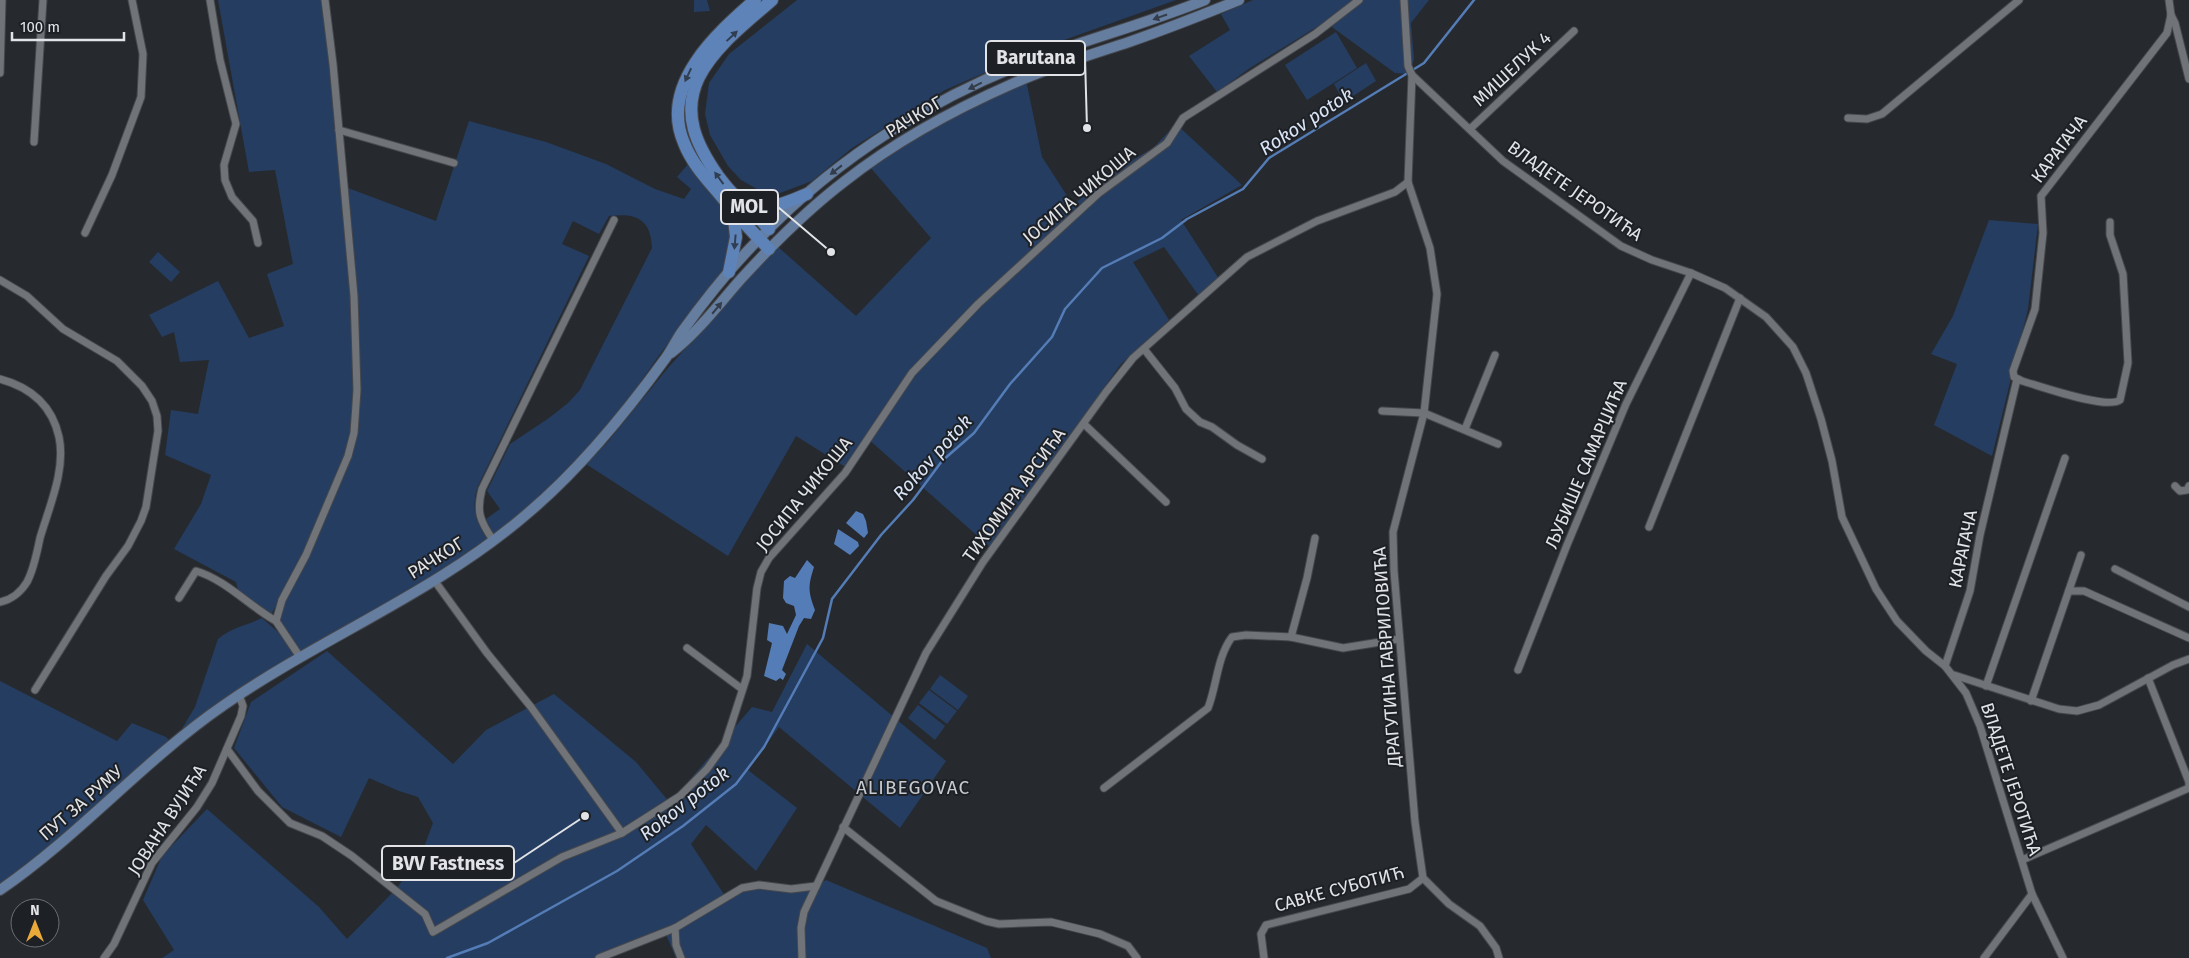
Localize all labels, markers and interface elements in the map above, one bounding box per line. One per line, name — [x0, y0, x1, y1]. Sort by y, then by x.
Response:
scale bar — [12, 10, 125, 42]
one-way arrow — [1152, 14, 1167, 21]
text: 100 m — [20, 18, 60, 36]
street label: МИШЕЛУК 4 — [1468, 27, 1556, 111]
one-way arrow — [726, 30, 738, 42]
callout: Barutana — [986, 41, 1085, 75]
text: Barutana — [996, 46, 1076, 69]
one-way arrow — [684, 68, 692, 82]
one-way arrow — [967, 81, 982, 90]
water label: Rokov potok — [1255, 83, 1357, 160]
street label: РАЧКОГ — [882, 92, 946, 142]
street label: КАРАГАЧА — [2026, 110, 2092, 187]
street label: ВЛАДЕТЕ ЈЕРОТИЋА — [1503, 136, 1647, 246]
street label: ЈОСИПА ЧИКОША — [1018, 141, 1140, 249]
one-way arrow — [830, 164, 843, 175]
one-way arrow — [714, 171, 724, 185]
callout: MOL — [721, 190, 778, 224]
text: MOL — [730, 195, 768, 218]
one-way arrow — [731, 234, 739, 250]
one-way arrow — [711, 302, 722, 315]
street label: ЉУБИШЕ САМАРЏИЋА — [1540, 376, 1632, 552]
water label: Rokov potok — [888, 410, 977, 505]
street label: ТИХОМИРА АРСИЋА — [958, 423, 1070, 566]
street label: ЈОСИПА ЧИКОША — [751, 432, 857, 556]
street label: КАРАГАЧА — [1944, 507, 1982, 590]
street label: РАЧКОГ — [404, 532, 468, 584]
street label: ДРАГУТИНА ГАВРИЛОВИЋА — [1368, 546, 1406, 769]
street label: ВЛАДЕТЕ ЈЕРОТИЋА — [1976, 700, 2046, 859]
street label: ЈОВАНА ВУЈИЋА — [123, 760, 211, 880]
street label: ПУТ ЗА РУМУ — [35, 761, 128, 845]
water label: Rokov potok — [635, 761, 734, 845]
district label: ALIBEGOVAC — [856, 776, 970, 799]
callout: BVV Fastness — [382, 846, 514, 880]
text: BVV Fastness — [392, 852, 504, 875]
street label: САВКЕ СУБОТИЋ — [1272, 861, 1406, 917]
north arrow — [10, 898, 60, 948]
text: N — [30, 902, 40, 919]

